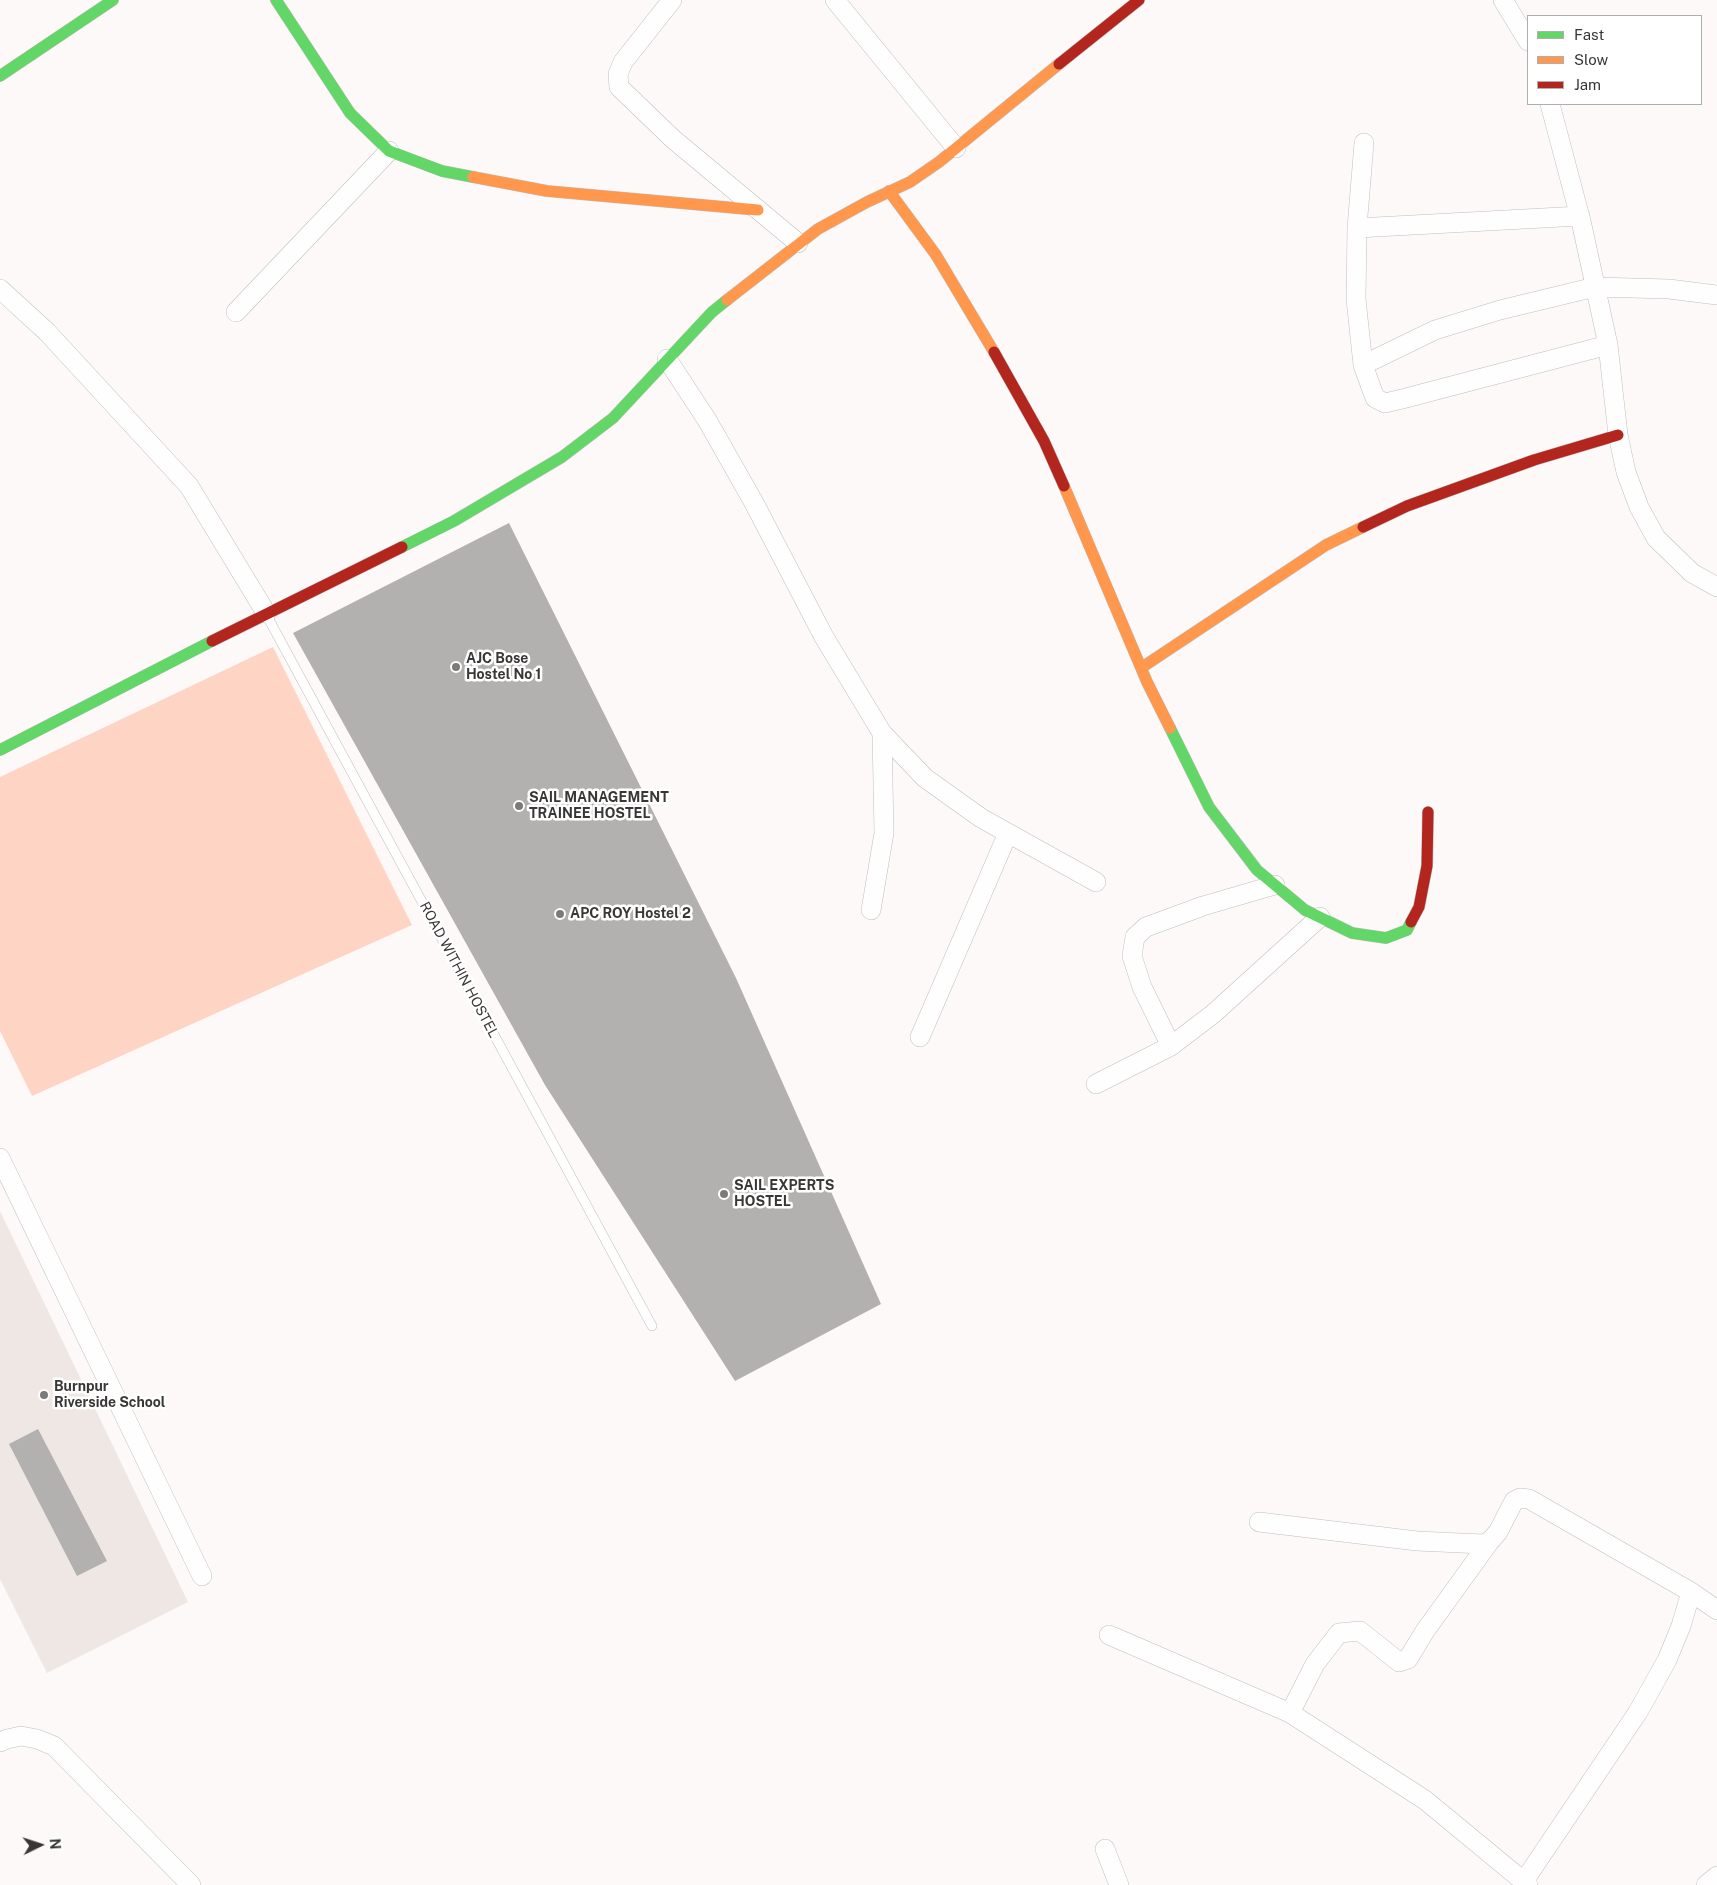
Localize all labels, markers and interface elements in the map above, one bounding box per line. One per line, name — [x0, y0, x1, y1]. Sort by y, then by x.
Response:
legend — [1527, 15, 1702, 105]
text: Fast — [1574, 26, 1604, 43]
text: Slow — [1574, 51, 1608, 68]
text: Jam — [1574, 76, 1601, 93]
place label: AJC Bose Hostel No 1 — [466, 651, 541, 684]
marker: AJC Bose Hostel No 1 — [450, 661, 462, 673]
place label: SAIL MANAGEMENT TRAINEE HOSTEL — [529, 790, 669, 822]
marker: SAIL MANAGEMENT TRAINEE HOSTEL — [513, 800, 525, 812]
street label: ROAD WITHIN HOSTEL — [416, 899, 502, 1041]
place label: APC ROY Hostel 2 — [570, 906, 691, 922]
marker: APC ROY Hostel 2 — [554, 908, 566, 920]
place label: SAIL EXPERTS HOSTEL — [734, 1178, 834, 1210]
marker: SAIL EXPERTS HOSTEL — [718, 1188, 730, 1200]
place label: Burnpur Riverside School — [54, 1379, 165, 1411]
marker: Burnpur Riverside School — [38, 1389, 50, 1401]
north arrow — [15, 1820, 65, 1870]
text: N — [47, 1838, 63, 1850]

